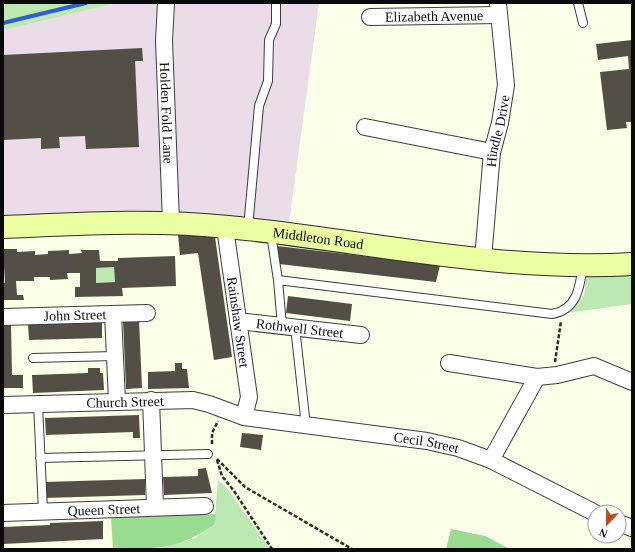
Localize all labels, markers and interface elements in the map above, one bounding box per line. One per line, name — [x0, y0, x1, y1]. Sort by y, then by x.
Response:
street label: Elizabeth Avenue — [385, 8, 483, 24]
street label: Holden Fold Lane — [157, 62, 176, 164]
street label: Hindle Drive — [483, 94, 512, 168]
street label: Middleton Road — [272, 225, 364, 252]
street label: Rainshaw Street — [225, 276, 252, 368]
street label: John Street — [43, 307, 107, 323]
street label: Rothwell Street — [255, 316, 344, 340]
street label: Church Street — [86, 393, 164, 410]
street label: Cecil Street — [393, 429, 460, 455]
street label: Queen Street — [67, 501, 141, 518]
north arrow — [587, 504, 627, 544]
text: N — [597, 526, 609, 540]

